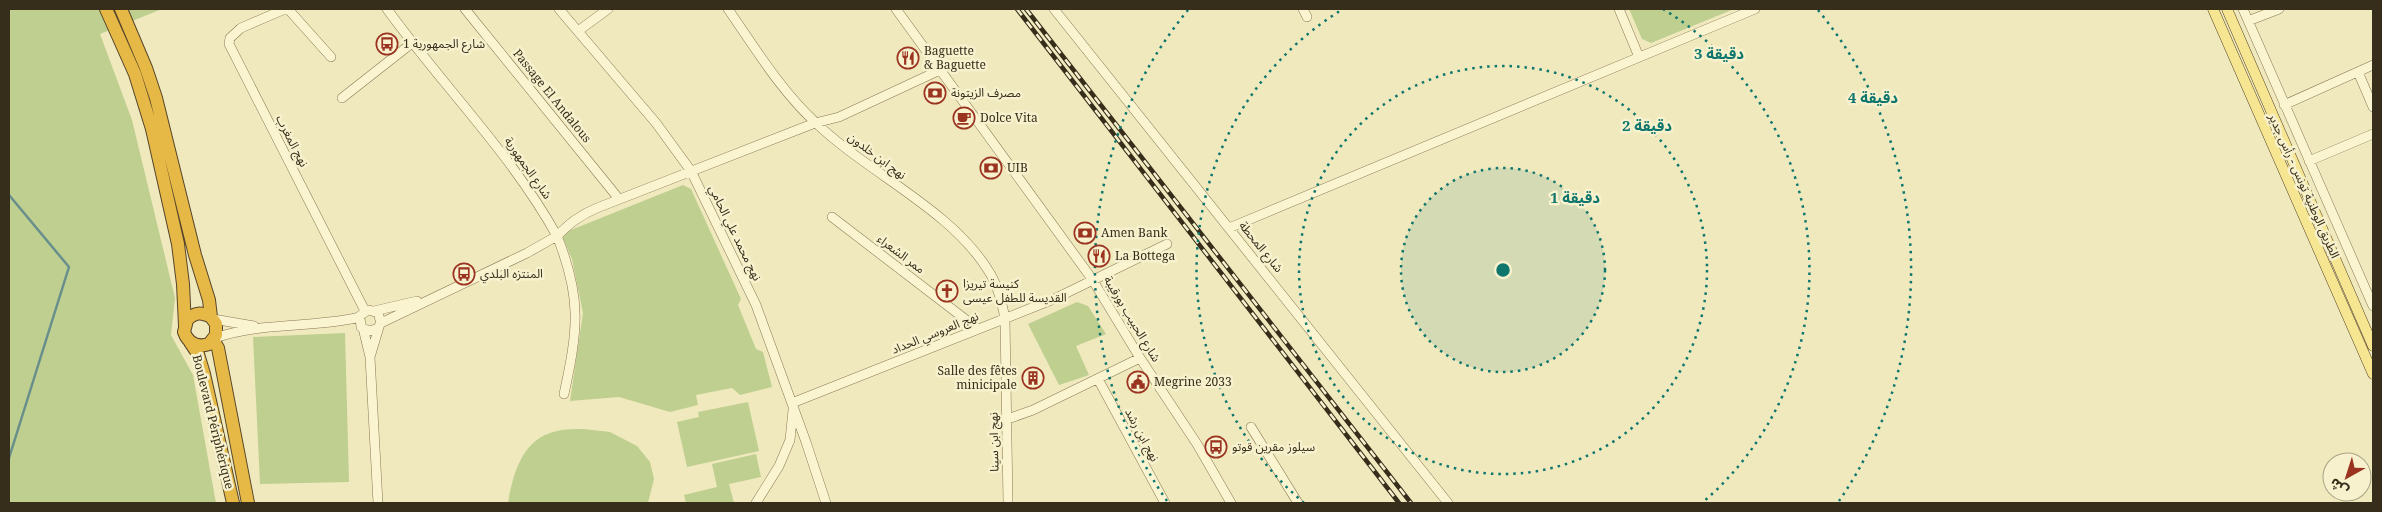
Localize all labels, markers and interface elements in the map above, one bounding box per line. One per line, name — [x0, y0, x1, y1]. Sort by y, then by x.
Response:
bus stop icon: 1 شارع الجمهورية — [375, 32, 399, 56]
place label: 1 شارع الجمهورية — [403, 35, 485, 53]
place label: Baguette & Baguette — [924, 42, 986, 73]
text: 3 دقيقة — [1694, 43, 1744, 63]
street label: Passage El Andalous — [509, 45, 595, 146]
restaurant icon: Baguette & Baguette — [896, 46, 920, 70]
bank icon: مصرف الزيتونة — [923, 81, 947, 105]
place label: مصرف الزيتونة — [951, 84, 1021, 101]
text: 4 دقيقة — [1848, 87, 1898, 107]
cafe icon: Dolce Vita — [952, 106, 976, 130]
place label: Dolce Vita — [980, 109, 1038, 126]
street label: الطريق الوطنية تونس - رأس جدير — [2264, 110, 2344, 261]
street label: نهج المغرب — [271, 112, 313, 170]
text: 2 دقيقة — [1622, 115, 1672, 135]
street label: نهج ابن خلدون — [844, 128, 910, 184]
street label: شارع الجمهورية — [500, 133, 556, 203]
bank icon: UIB — [979, 156, 1003, 180]
place label: UIB — [1007, 159, 1028, 176]
street label: نهج محمد علي الحامي — [703, 182, 766, 284]
text: 1 دقيقة — [1550, 187, 1600, 207]
street label: شارع المحطة — [1235, 217, 1287, 277]
bank icon: Amen Bank — [1073, 221, 1097, 245]
place label: Amen Bank — [1101, 224, 1168, 241]
street label: ممر الشعراء — [874, 230, 929, 277]
restaurant icon: La Bottega — [1087, 244, 1111, 268]
place label: La Bottega — [1115, 247, 1175, 264]
centre of rings — [1494, 261, 1512, 279]
bus stop icon: المنتزه البلدي — [452, 262, 476, 286]
place label: المنتزه البلدي — [480, 265, 543, 284]
street label: شارع الحبيب بورقيبة — [1099, 272, 1165, 366]
place label: كنيسة تيريزا القديسة للطفل عيسى — [963, 275, 1067, 306]
church icon: كنيسة تيريزا القديسة للطفل عيسى — [935, 279, 959, 303]
street label: نهج العروسي الحداد — [889, 307, 982, 359]
street label: Boulevard Périphérique — [189, 353, 238, 491]
place label: Salle des fêtes minicipale — [938, 362, 1017, 393]
building icon: Salle des fêtes minicipale — [1021, 366, 1045, 390]
public building icon: Megrine 2033 — [1126, 370, 1150, 394]
place label: Megrine 2033 — [1154, 373, 1232, 390]
street label: نهج ابن رشد — [1120, 405, 1164, 465]
street label: نهج ابن سينا — [984, 412, 1004, 472]
bus stop icon: سيلوز مقرين قوتو — [1204, 435, 1228, 459]
place label: سيلوز مقرين قوتو — [1232, 438, 1315, 455]
north arrow — [2322, 452, 2372, 502]
text: ش — [2325, 474, 2352, 501]

